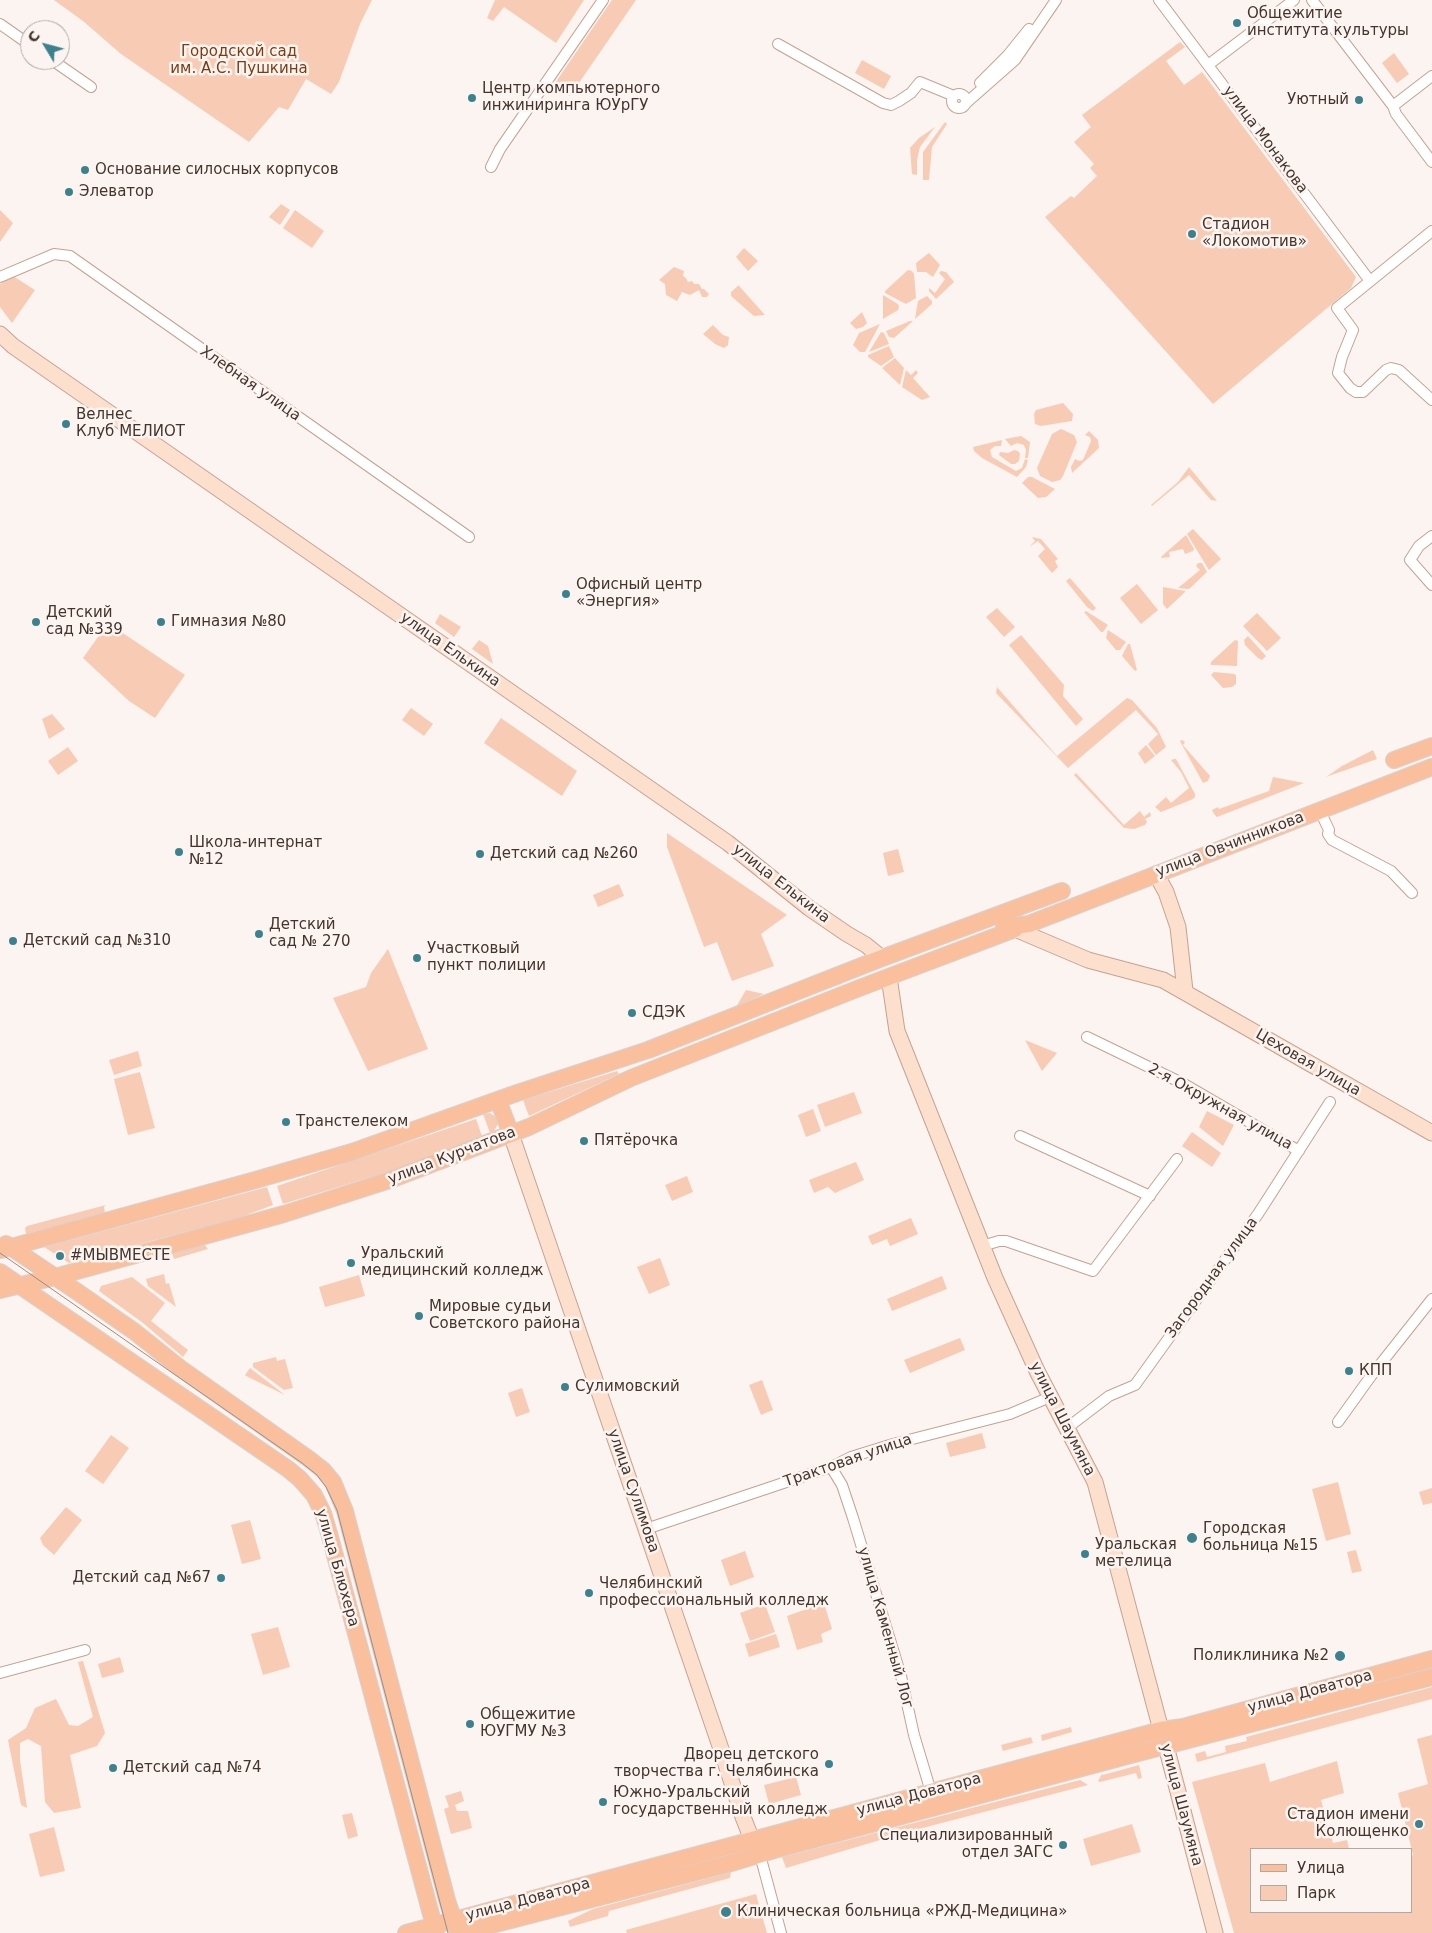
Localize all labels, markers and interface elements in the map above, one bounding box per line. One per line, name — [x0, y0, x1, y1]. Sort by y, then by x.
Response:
place label: Общежитие института культуры — [1247, 5, 1409, 40]
marker: Общежитие института культуры — [1231, 17, 1243, 29]
north arrow — [20, 20, 70, 70]
text: С — [24, 28, 43, 45]
park label: Городской сад им. А.С. Пушкина — [170, 43, 308, 78]
place label: Центр компьютерного инжиниринга ЮУрГУ — [482, 80, 660, 115]
street label: улица Монакова — [1219, 83, 1311, 197]
place label: Уютный — [1287, 91, 1349, 109]
marker: Центр компьютерного инжиниринга ЮУрГУ — [466, 92, 478, 104]
marker: Уютный — [1353, 94, 1365, 106]
place label: Основание силосных корпусов — [95, 161, 339, 179]
marker: Основание силосных корпусов — [79, 164, 91, 176]
place label: Элеватор — [79, 183, 154, 201]
marker: Элеватор — [63, 186, 75, 198]
place label: Стадион «Локомотив» — [1202, 216, 1307, 251]
marker: Стадион «Локомотив» — [1186, 228, 1198, 240]
street label: Хлебная улица — [196, 343, 304, 425]
place label: Велнес Клуб МЕЛИОТ — [76, 406, 185, 441]
marker: Велнес Клуб МЕЛИОТ — [60, 418, 72, 430]
place label: Офисный центр «Энергия» — [576, 576, 702, 611]
marker: Офисный центр «Энергия» — [560, 588, 572, 600]
place label: Детский сад №339 — [46, 604, 123, 639]
street label: улица Елькина — [396, 609, 504, 691]
place label: Гимназия №80 — [171, 613, 286, 631]
marker: Детский сад №339 — [30, 616, 42, 628]
marker: Гимназия №80 — [155, 616, 167, 628]
street label: улица Овчинникова — [1153, 808, 1307, 882]
place label: Школа-интернат №12 — [189, 834, 322, 869]
street label: улица Елькина — [729, 841, 833, 927]
place label: Детский сад №260 — [490, 845, 638, 863]
marker: Школа-интернат №12 — [173, 846, 185, 858]
marker: Детский сад №260 — [474, 848, 486, 860]
place label: Детский сад № 270 — [269, 916, 351, 951]
marker: Детский сад № 270 — [253, 928, 265, 940]
place label: Детский сад №310 — [23, 932, 171, 950]
marker: Детский сад №310 — [7, 935, 19, 947]
place label: Участковый пункт полиции — [427, 940, 546, 975]
marker: Участковый пункт полиции — [411, 952, 423, 964]
place label: СДЭК — [642, 1004, 685, 1022]
marker: СДЭК — [626, 1007, 638, 1019]
street label: Цеховая улица — [1252, 1026, 1364, 1100]
street label: 2-я Окружная улица — [1145, 1060, 1295, 1154]
place label: Транстелеком — [296, 1113, 408, 1131]
marker: Транстелеком — [280, 1116, 292, 1128]
street label: улица Курчатова — [386, 1123, 518, 1189]
place label: Пятёрочка — [594, 1132, 678, 1150]
marker: Пятёрочка — [578, 1135, 590, 1147]
street label: Загородная улица — [1162, 1214, 1262, 1342]
place label: Уральский медицинский колледж — [361, 1245, 544, 1280]
place label: #МЫВМЕСТЕ — [70, 1247, 171, 1265]
marker: #МЫВМЕСТЕ — [54, 1250, 66, 1262]
marker: Уральский медицинский колледж — [345, 1257, 357, 1269]
place label: Мировые судьи Советского района — [429, 1298, 580, 1333]
marker: Мировые судьи Советского района — [413, 1310, 425, 1322]
street label: улица Шаумяна — [1025, 1359, 1099, 1479]
place label: КПП — [1359, 1362, 1392, 1380]
marker: КПП — [1343, 1365, 1355, 1377]
place label: Сулимовский — [575, 1378, 680, 1396]
marker: Сулимовский — [559, 1381, 571, 1393]
street label: улица Сулимова — [603, 1427, 663, 1555]
street label: Трактовая улица — [782, 1431, 914, 1491]
street label: улица Блюхера — [312, 1507, 362, 1629]
place label: Городская больница №15 — [1203, 1520, 1318, 1555]
marker: Городская больница №15 — [1185, 1531, 1199, 1545]
place label: Уральская метелица — [1095, 1536, 1177, 1571]
street label: улица Каменный Лог — [853, 1545, 917, 1711]
marker: Уральская метелица — [1079, 1548, 1091, 1560]
place label: Детский сад №67 — [72, 1569, 211, 1587]
marker: Детский сад №67 — [215, 1572, 227, 1584]
place label: Челябинский профессиональный колледж — [599, 1575, 829, 1610]
marker: Челябинский профессиональный колледж — [583, 1587, 595, 1599]
place label: Поликлиника №2 — [1193, 1647, 1329, 1665]
marker: Поликлиника №2 — [1333, 1649, 1347, 1663]
street label: улица Доватора — [1246, 1667, 1374, 1717]
place label: Общежитие ЮУГМУ №3 — [480, 1706, 575, 1741]
marker: Общежитие ЮУГМУ №3 — [464, 1718, 476, 1730]
street label: улица Шаумяна — [1156, 1742, 1206, 1868]
place label: Дворец детского творчества г. Челябинска — [614, 1746, 819, 1781]
marker: Дворец детского творчества г. Челябинска — [823, 1758, 835, 1770]
place label: Детский сад №74 — [123, 1759, 262, 1777]
marker: Детский сад №74 — [107, 1762, 119, 1774]
street label: улица Доватора — [855, 1770, 983, 1820]
place label: Южно-Уральский государственный колледж — [613, 1784, 828, 1819]
marker: Южно-Уральский государственный колледж — [597, 1796, 609, 1808]
place label: Стадион имени Колющенко — [1287, 1806, 1409, 1841]
marker: Стадион имени Колющенко — [1413, 1818, 1425, 1830]
place label: Специализированный отдел ЗАГС — [879, 1827, 1053, 1862]
marker: Специализированный отдел ЗАГС — [1057, 1839, 1069, 1851]
legend — [1250, 1848, 1412, 1913]
text: Улица — [1297, 1859, 1345, 1877]
street label: улица Доватора — [464, 1875, 592, 1925]
text: Парк — [1297, 1884, 1336, 1902]
place label: Клиническая больница «РЖД-Медицина» — [737, 1903, 1067, 1921]
marker: Клиническая больница «РЖД-Медицина» — [719, 1905, 733, 1919]

